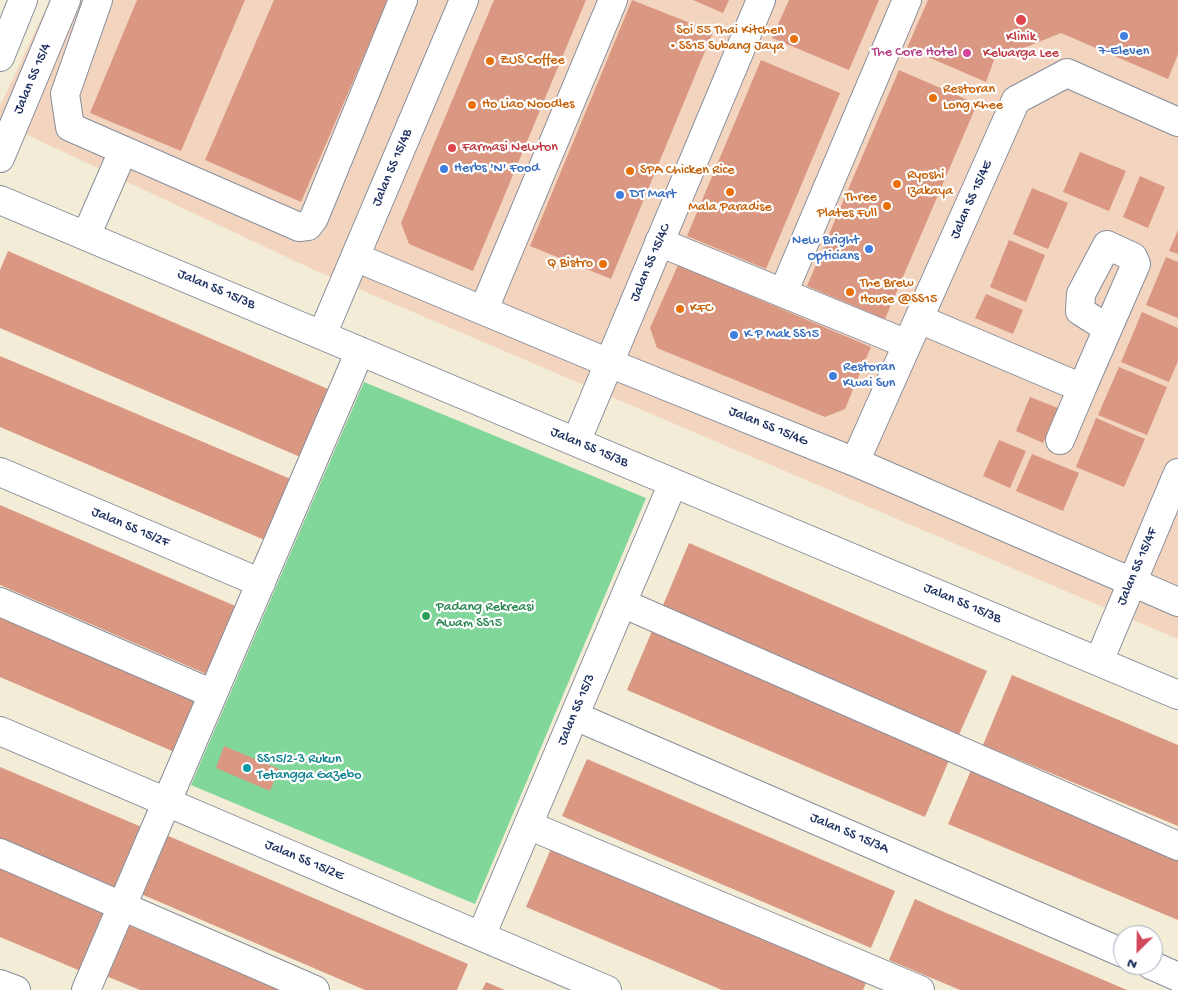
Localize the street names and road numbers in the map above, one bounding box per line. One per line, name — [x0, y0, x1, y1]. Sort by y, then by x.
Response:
street label: Jalan SS 15/4 — [11, 41, 55, 117]
street label: Jalan SS 15/4B — [369, 127, 417, 209]
street label: Jalan SS 15/4E — [947, 158, 997, 242]
street label: Jalan SS 15/4C — [627, 222, 675, 304]
street label: Jalan SS 15/3B — [174, 266, 258, 314]
street label: Jalan SS 15/4G — [726, 403, 810, 451]
street label: Jalan SS 15/3B — [547, 424, 631, 472]
street label: Jalan SS 15/2F — [89, 504, 171, 552]
street label: Jalan SS 15/4F — [1114, 526, 1162, 608]
street label: Jalan SS 15/3B — [920, 580, 1004, 628]
street label: Jalan SS 15/3 — [554, 672, 600, 748]
street label: Jalan SS 15/3A — [807, 810, 891, 858]
street label: Jalan SS 15/2E — [262, 837, 346, 885]

